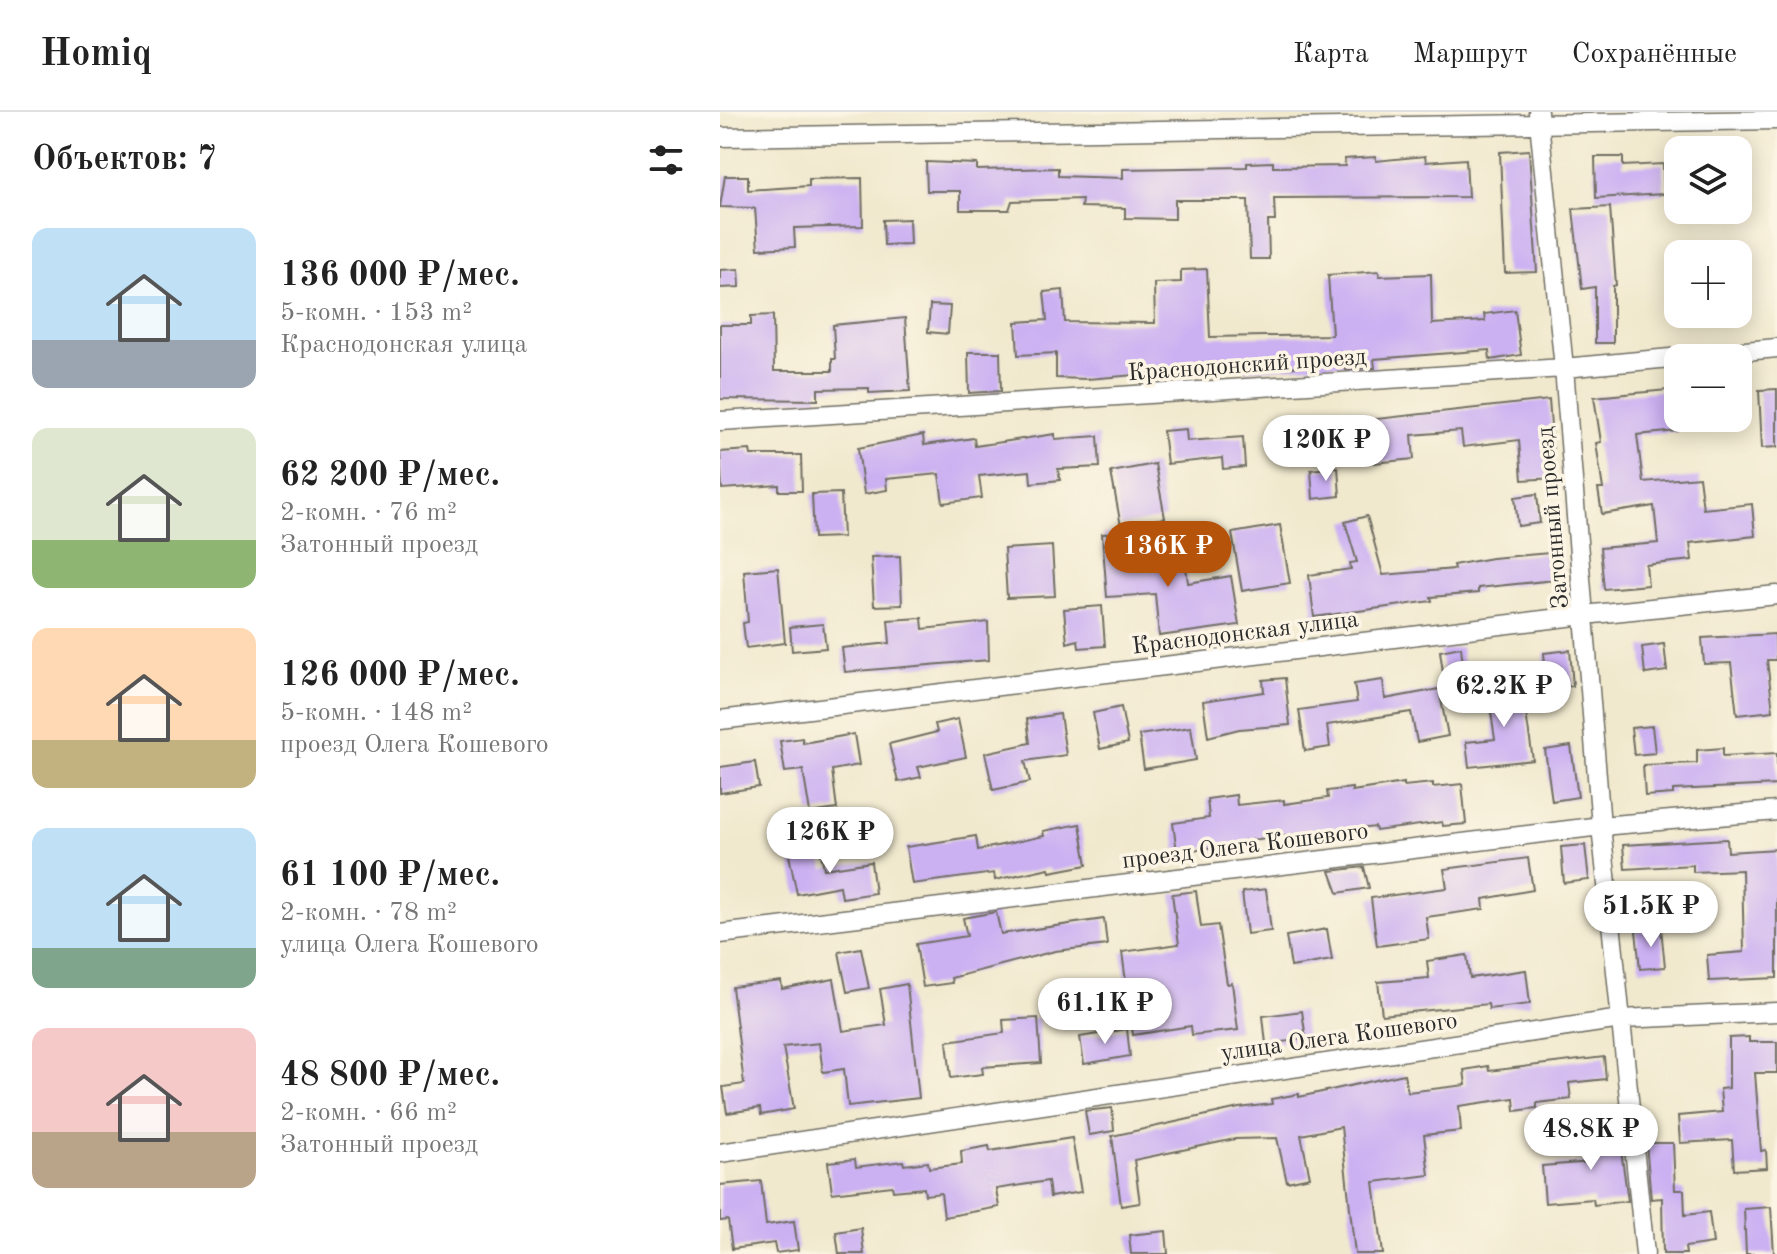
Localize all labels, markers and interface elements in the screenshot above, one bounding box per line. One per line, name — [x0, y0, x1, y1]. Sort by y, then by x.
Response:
text: Homiq — [40, 36, 152, 74]
text: Карта — [1293, 41, 1369, 69]
text: Маршрут — [1413, 41, 1528, 69]
text: Сохранённые — [1572, 41, 1737, 69]
map controls — [1664, 136, 1752, 432]
button: layers — [1664, 136, 1752, 224]
icon: filters — [644, 138, 688, 182]
text: Объектов: 7 — [32, 143, 217, 177]
button: + — [1664, 240, 1752, 328]
text: 136 000 ₽/мес. — [280, 259, 520, 293]
icon: home — [96, 260, 192, 356]
text: 5-комн. · 153 m² — [280, 300, 472, 326]
text: Краснодонская улица — [280, 332, 527, 358]
button: − — [1664, 344, 1752, 432]
street label: Краснодонский проезд — [1127, 346, 1368, 386]
pin: 120K ₽ — [1261, 415, 1391, 483]
street label: Затонный проезд — [1534, 426, 1574, 610]
text: 120K ₽ — [1281, 428, 1371, 454]
text: 62 200 ₽/мес. — [280, 459, 500, 493]
icon: home — [96, 460, 192, 556]
text: 2-комн. · 76 m² — [280, 500, 457, 526]
pin: 136K ₽ — [1103, 521, 1233, 589]
text: Затонный проезд — [280, 532, 478, 558]
text: 136K ₽ — [1123, 534, 1213, 560]
street label: Краснодонская улица — [1130, 608, 1360, 660]
text: 126 000 ₽/мес. — [280, 659, 520, 693]
icon: home — [96, 660, 192, 756]
pin: 62.2K ₽ — [1430, 661, 1578, 729]
text: 62.2K ₽ — [1455, 674, 1553, 700]
text: 5-комн. · 148 m² — [280, 700, 472, 726]
text: проезд Олега Кошевого — [280, 732, 549, 758]
pin: 126K ₽ — [765, 807, 895, 875]
text: 126K ₽ — [785, 820, 875, 846]
street label: проезд Олега Кошевого — [1121, 820, 1370, 874]
text: 61 100 ₽/мес. — [280, 859, 500, 893]
icon: home — [96, 860, 192, 956]
pin: 51.5K ₽ — [1577, 881, 1725, 949]
text: 51.5K ₽ — [1602, 894, 1700, 920]
text: 2-комн. · 78 m² — [280, 900, 457, 926]
text: улица Олега Кошевого — [280, 932, 539, 958]
pin: 61.1K ₽ — [1031, 978, 1179, 1046]
text: 61.1K ₽ — [1056, 991, 1154, 1017]
street label: улица Олега Кошевого — [1219, 1009, 1459, 1066]
text: 48 800 ₽/мес. — [280, 1059, 500, 1093]
icon: home — [96, 1060, 192, 1156]
text: 2-комн. · 66 m² — [280, 1100, 457, 1126]
pin: 48.8K ₽ — [1517, 1104, 1665, 1172]
text: 48.8K ₽ — [1542, 1117, 1640, 1143]
text: Затонный проезд — [280, 1132, 478, 1158]

